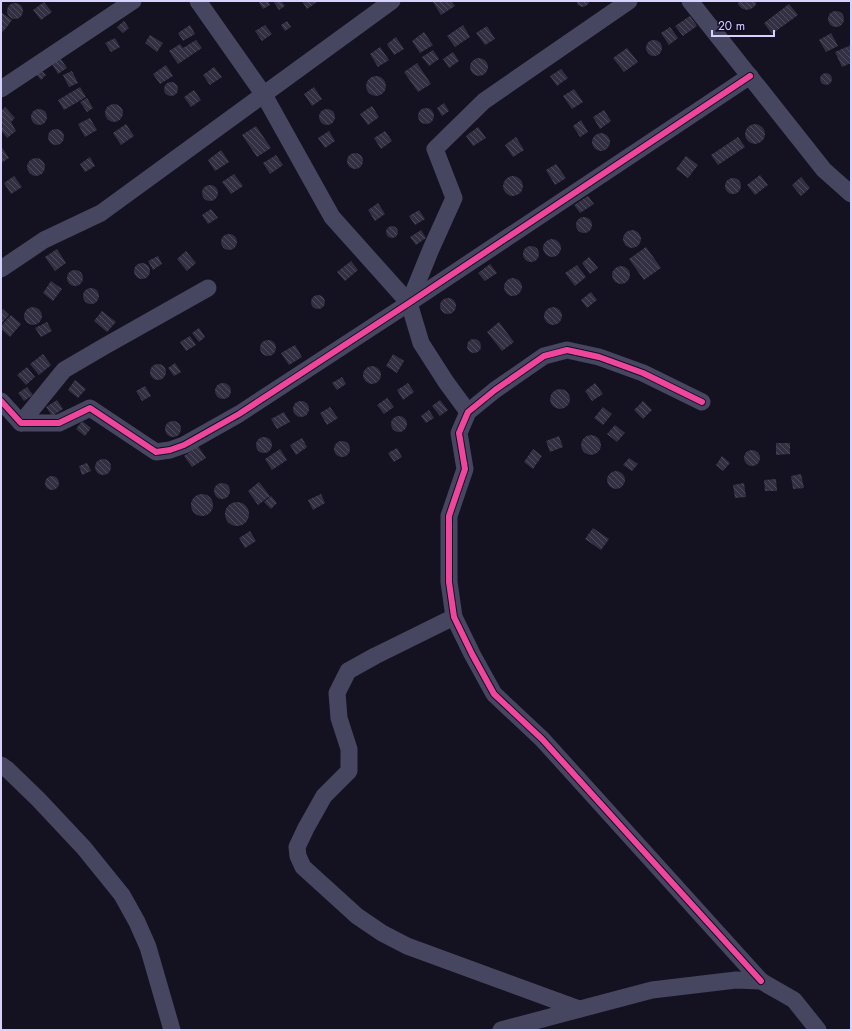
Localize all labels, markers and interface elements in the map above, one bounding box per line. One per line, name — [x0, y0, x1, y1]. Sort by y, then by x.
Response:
scale bar — [712, 12, 774, 38]
text: 20 m — [718, 17, 745, 35]

